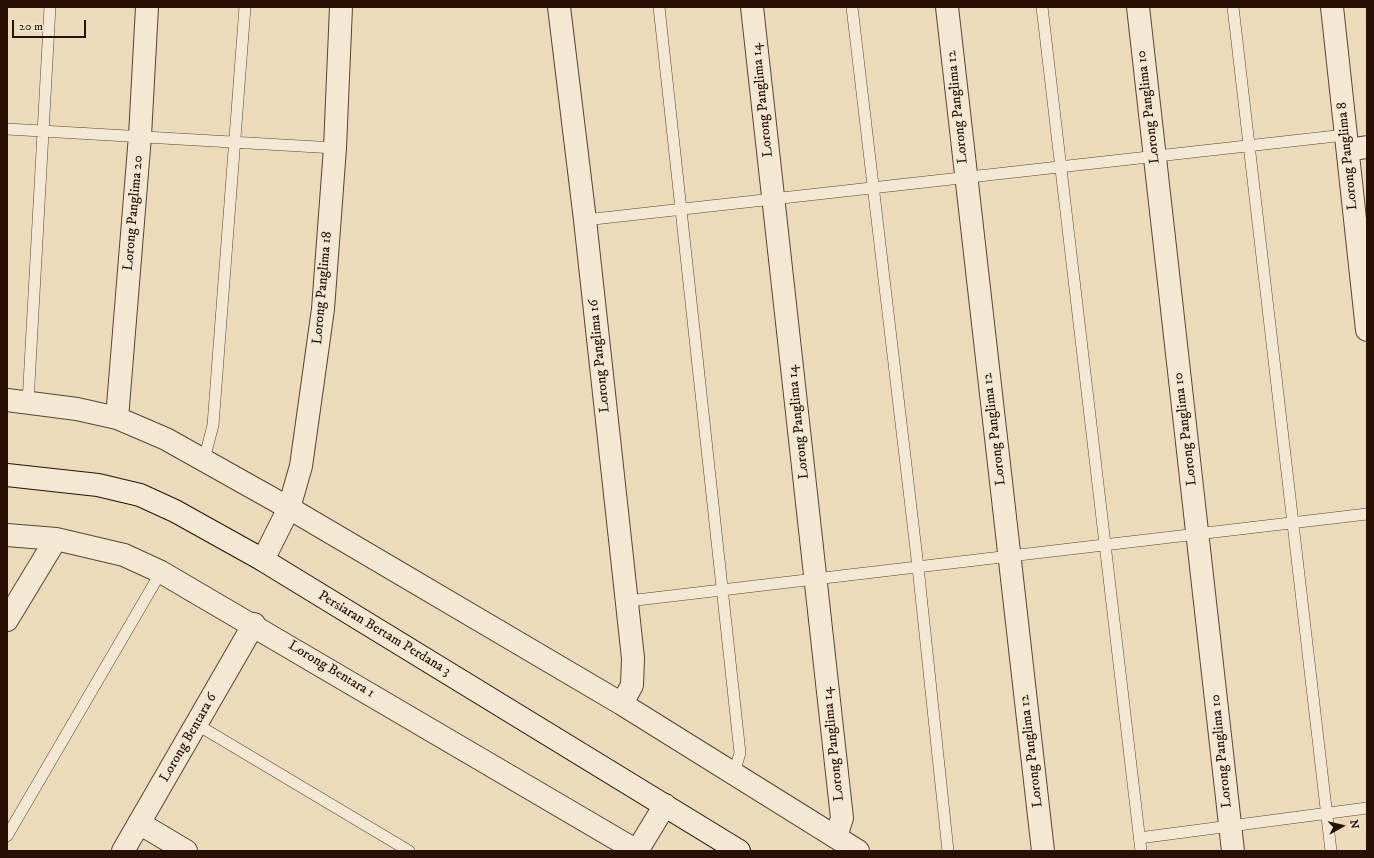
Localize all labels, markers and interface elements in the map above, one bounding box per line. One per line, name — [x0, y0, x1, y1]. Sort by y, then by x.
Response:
scale bar — [14, 12, 88, 38]
text: 20 m — [19, 19, 43, 34]
street label: Lorong Panglima 14 — [749, 42, 777, 158]
street label: Lorong Panglima 10 — [1134, 49, 1164, 165]
street label: Lorong Panglima 12 — [944, 50, 972, 164]
street label: Lorong Panglima 8 — [1334, 101, 1362, 211]
street label: Lorong Panglima 20 — [121, 155, 147, 271]
street label: Lorong Panglima 18 — [310, 231, 336, 345]
street label: Lorong Panglima 16 — [586, 299, 614, 413]
street label: Lorong Panglima 14 — [785, 364, 813, 480]
street label: Lorong Panglima 10 — [1171, 371, 1201, 487]
street label: Lorong Panglima 12 — [980, 372, 1010, 486]
street label: Persiaran Bertam Perdana 3 — [315, 588, 453, 680]
street label: Lorong Bentara 1 — [285, 638, 377, 702]
street label: Lorong Panglima 14 — [820, 686, 848, 802]
street label: Lorong Bentara 6 — [157, 691, 221, 785]
street label: Lorong Panglima 10 — [1208, 693, 1236, 809]
street label: Lorong Panglima 12 — [1017, 694, 1047, 808]
north arrow — [1322, 806, 1362, 846]
text: N — [1346, 819, 1361, 830]

